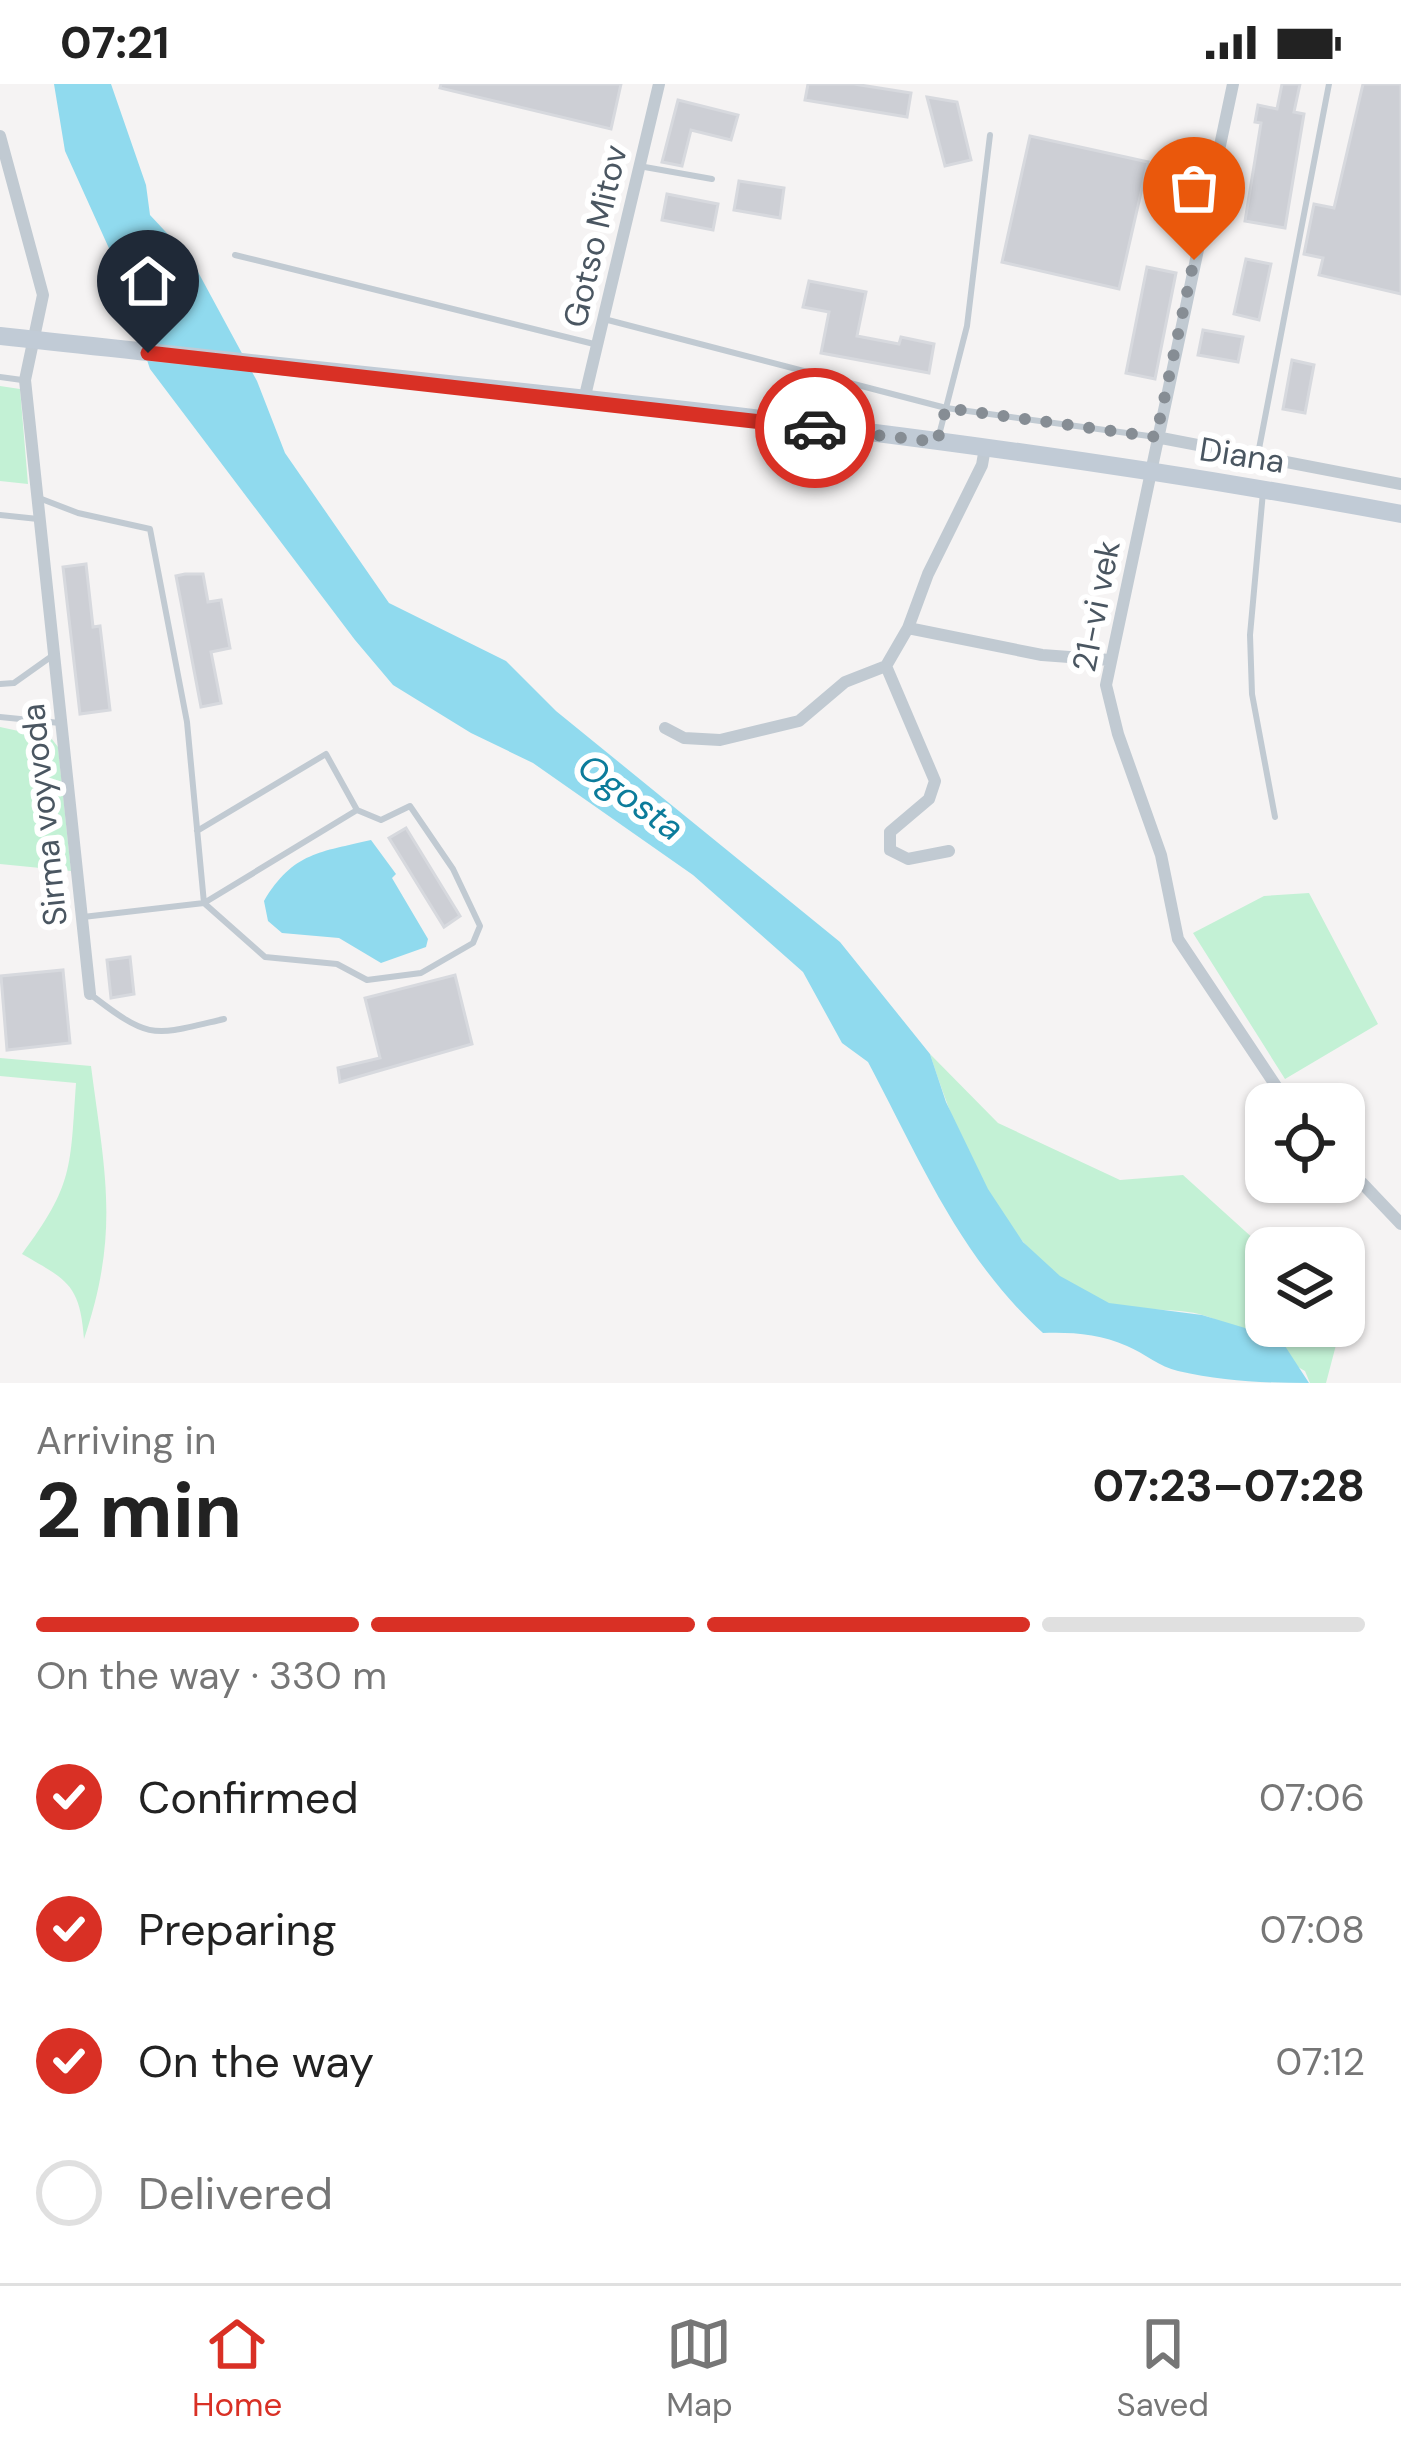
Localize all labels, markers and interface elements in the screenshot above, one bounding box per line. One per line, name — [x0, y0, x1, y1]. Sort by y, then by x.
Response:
text: 07:21 — [60, 13, 169, 72]
pin — [1143, 137, 1245, 260]
street label: Gotso Mitov — [553, 141, 637, 331]
icon: bag — [1161, 155, 1227, 221]
pin — [97, 230, 199, 353]
icon: home — [115, 248, 181, 314]
courier — [755, 368, 875, 488]
icon: car — [782, 395, 848, 461]
street label: Diana — [1196, 427, 1288, 483]
street label: 21-vi vek — [1062, 536, 1130, 675]
street label: Sirma voyvoda — [11, 702, 77, 928]
water label: Ogosta — [569, 743, 693, 851]
map controls — [1245, 1083, 1365, 1347]
button: locate — [1245, 1083, 1365, 1203]
button: layers — [1245, 1227, 1365, 1347]
text: Arriving in — [36, 1415, 216, 1466]
text: 07:23–07:28 — [1092, 1456, 1365, 1515]
text: 2 min — [36, 1460, 242, 1561]
text: On the way · 330 m — [36, 1650, 387, 1701]
icon: check — [36, 1764, 102, 1830]
text: Confirmed — [138, 1768, 359, 1827]
text: 07:06 — [1259, 1772, 1365, 1823]
icon: check — [36, 1896, 102, 1962]
text: Preparing — [138, 1900, 337, 1959]
text: 07:08 — [1260, 1904, 1365, 1955]
icon: check — [36, 2028, 102, 2094]
text: On the way — [138, 2032, 374, 2091]
text: 07:12 — [1276, 2036, 1365, 2087]
text: Delivered — [138, 2164, 333, 2223]
tab: Home — [192, 2311, 282, 2426]
tab: Map — [666, 2311, 733, 2426]
tab: Saved — [1117, 2311, 1209, 2426]

